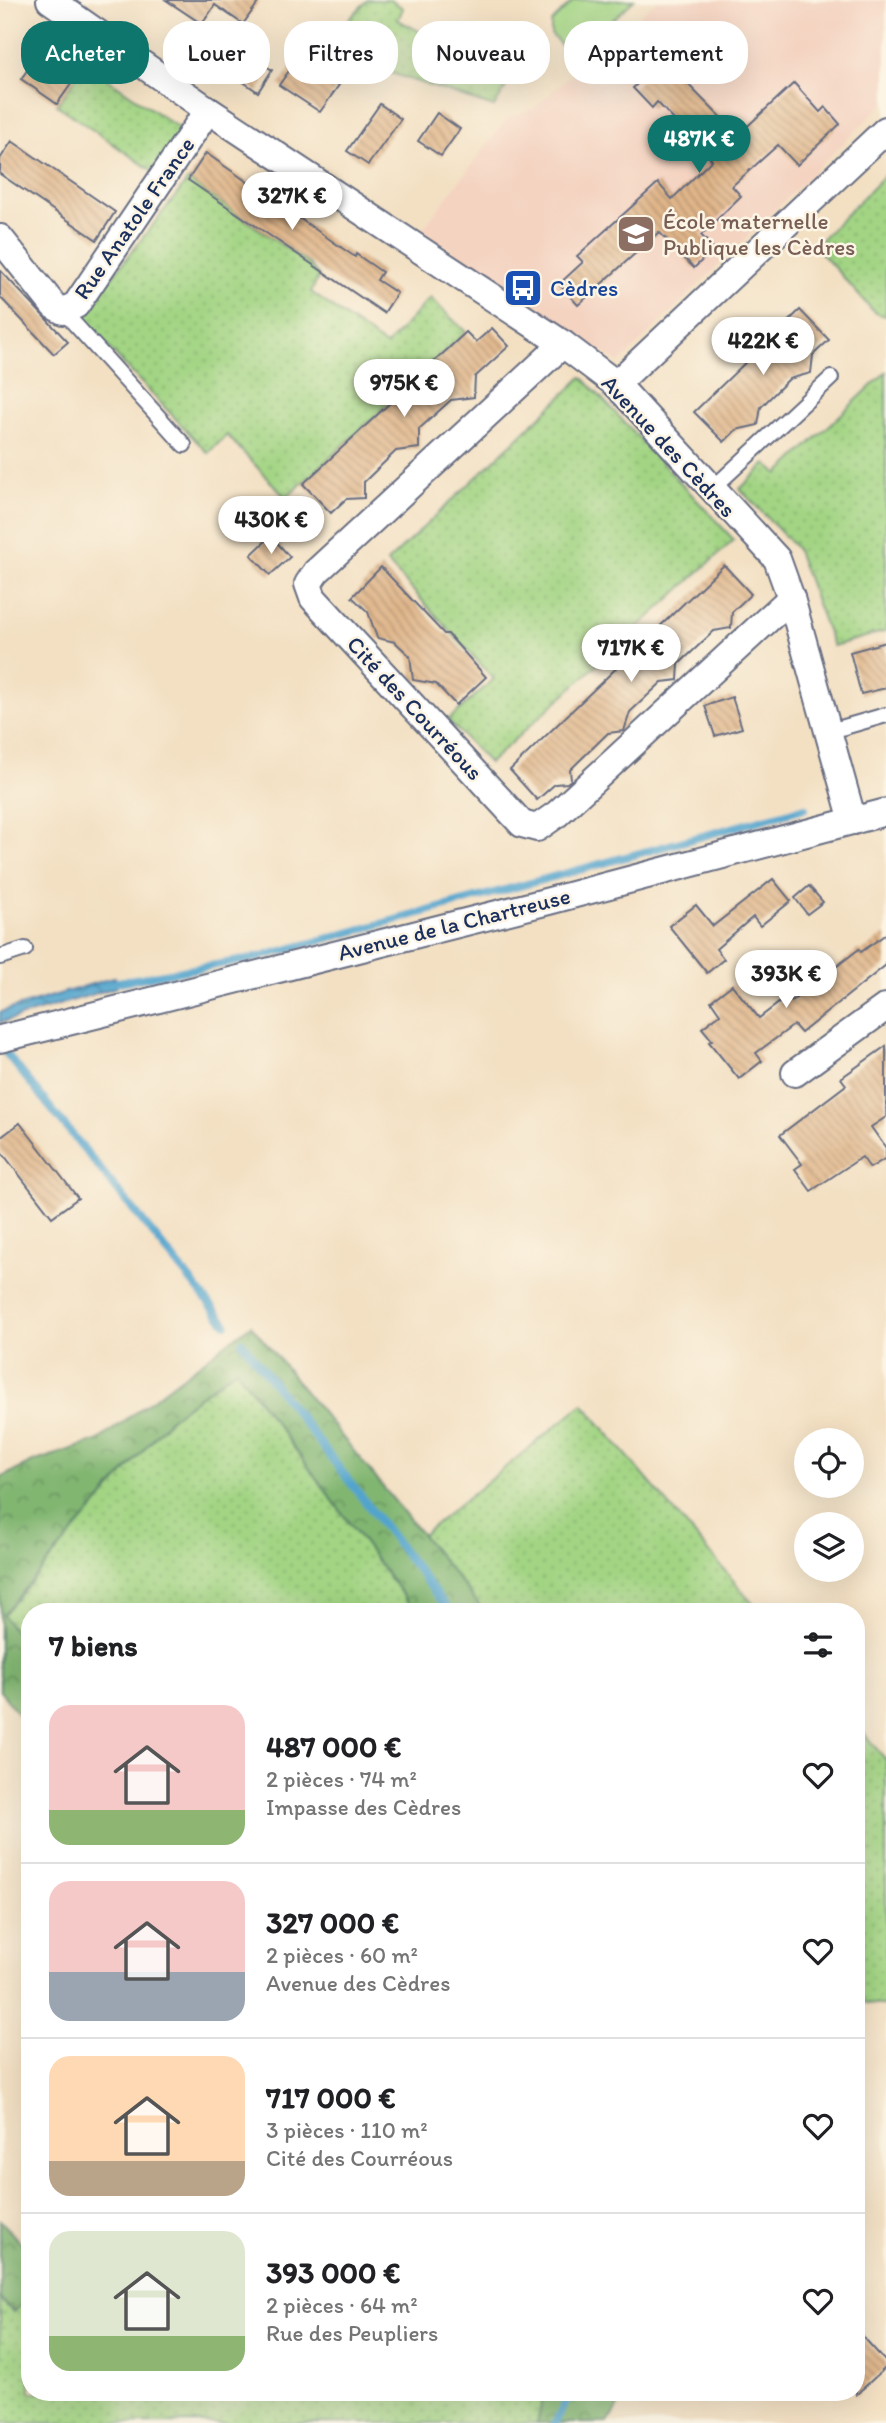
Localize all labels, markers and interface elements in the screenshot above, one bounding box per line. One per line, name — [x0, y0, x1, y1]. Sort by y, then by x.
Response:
chip: Acheter — [21, 21, 149, 84]
chip: Louer — [163, 21, 270, 84]
chip: Filtres — [284, 21, 398, 84]
chip: Nouveau — [412, 21, 550, 84]
chip: Appartement — [564, 21, 748, 84]
pin: 487K € — [642, 116, 756, 175]
text: 487K € — [664, 124, 734, 152]
street label: Rue Anatole France — [67, 131, 201, 305]
pin: 327K € — [235, 173, 349, 232]
text: 327K € — [257, 181, 327, 209]
place label: École maternelle Publique les Cèdres — [663, 207, 855, 261]
school or university icon: École maternelle Publique les Cèdres — [615, 213, 657, 255]
bus stop icon: Cèdres — [502, 267, 544, 309]
place label: Cèdres — [550, 274, 618, 302]
pin: 422K € — [706, 318, 820, 377]
text: 422K € — [727, 326, 799, 354]
pin: 975K € — [347, 360, 461, 419]
text: 975K € — [370, 368, 438, 396]
street label: Avenue des Cèdres — [596, 369, 742, 523]
pin: 430K € — [214, 496, 328, 556]
text: 430K € — [234, 505, 308, 533]
pin: 717K € — [574, 624, 688, 684]
street label: Cité des Courréous — [341, 630, 489, 786]
text: 717K € — [598, 633, 664, 661]
street label: Avenue de la Chartreuse — [335, 882, 573, 966]
pin: 393K € — [729, 950, 843, 1010]
text: 393K € — [751, 959, 821, 987]
map controls — [794, 1428, 864, 1582]
button: locate — [794, 1428, 864, 1498]
button: layers — [794, 1512, 864, 1582]
icon: filters — [799, 1626, 837, 1664]
text: 7 biens — [49, 1627, 138, 1664]
text: 487 000 € — [266, 1728, 401, 1765]
icon: home — [105, 1733, 189, 1817]
icon: heart — [799, 1756, 837, 1794]
text: 2 pièces · 74 m² — [266, 1765, 417, 1793]
text: Impasse des Cèdres — [266, 1793, 461, 1821]
text: 327 000 € — [266, 1904, 399, 1941]
icon: home — [105, 1909, 189, 1993]
icon: heart — [799, 1932, 837, 1970]
text: 2 pièces · 60 m² — [266, 1941, 418, 1969]
text: Avenue des Cèdres — [266, 1969, 450, 1997]
text: 717 000 € — [266, 2079, 396, 2116]
icon: home — [105, 2084, 189, 2168]
icon: heart — [799, 2107, 837, 2145]
text: 3 pièces · 110 m² — [266, 2116, 428, 2144]
text: Cité des Courréous — [266, 2144, 453, 2172]
text: 393 000 € — [266, 2254, 400, 2291]
icon: home — [105, 2259, 189, 2343]
icon: heart — [799, 2282, 837, 2320]
text: 2 pièces · 64 m² — [266, 2291, 418, 2319]
text: Rue des Peupliers — [266, 2319, 438, 2347]

